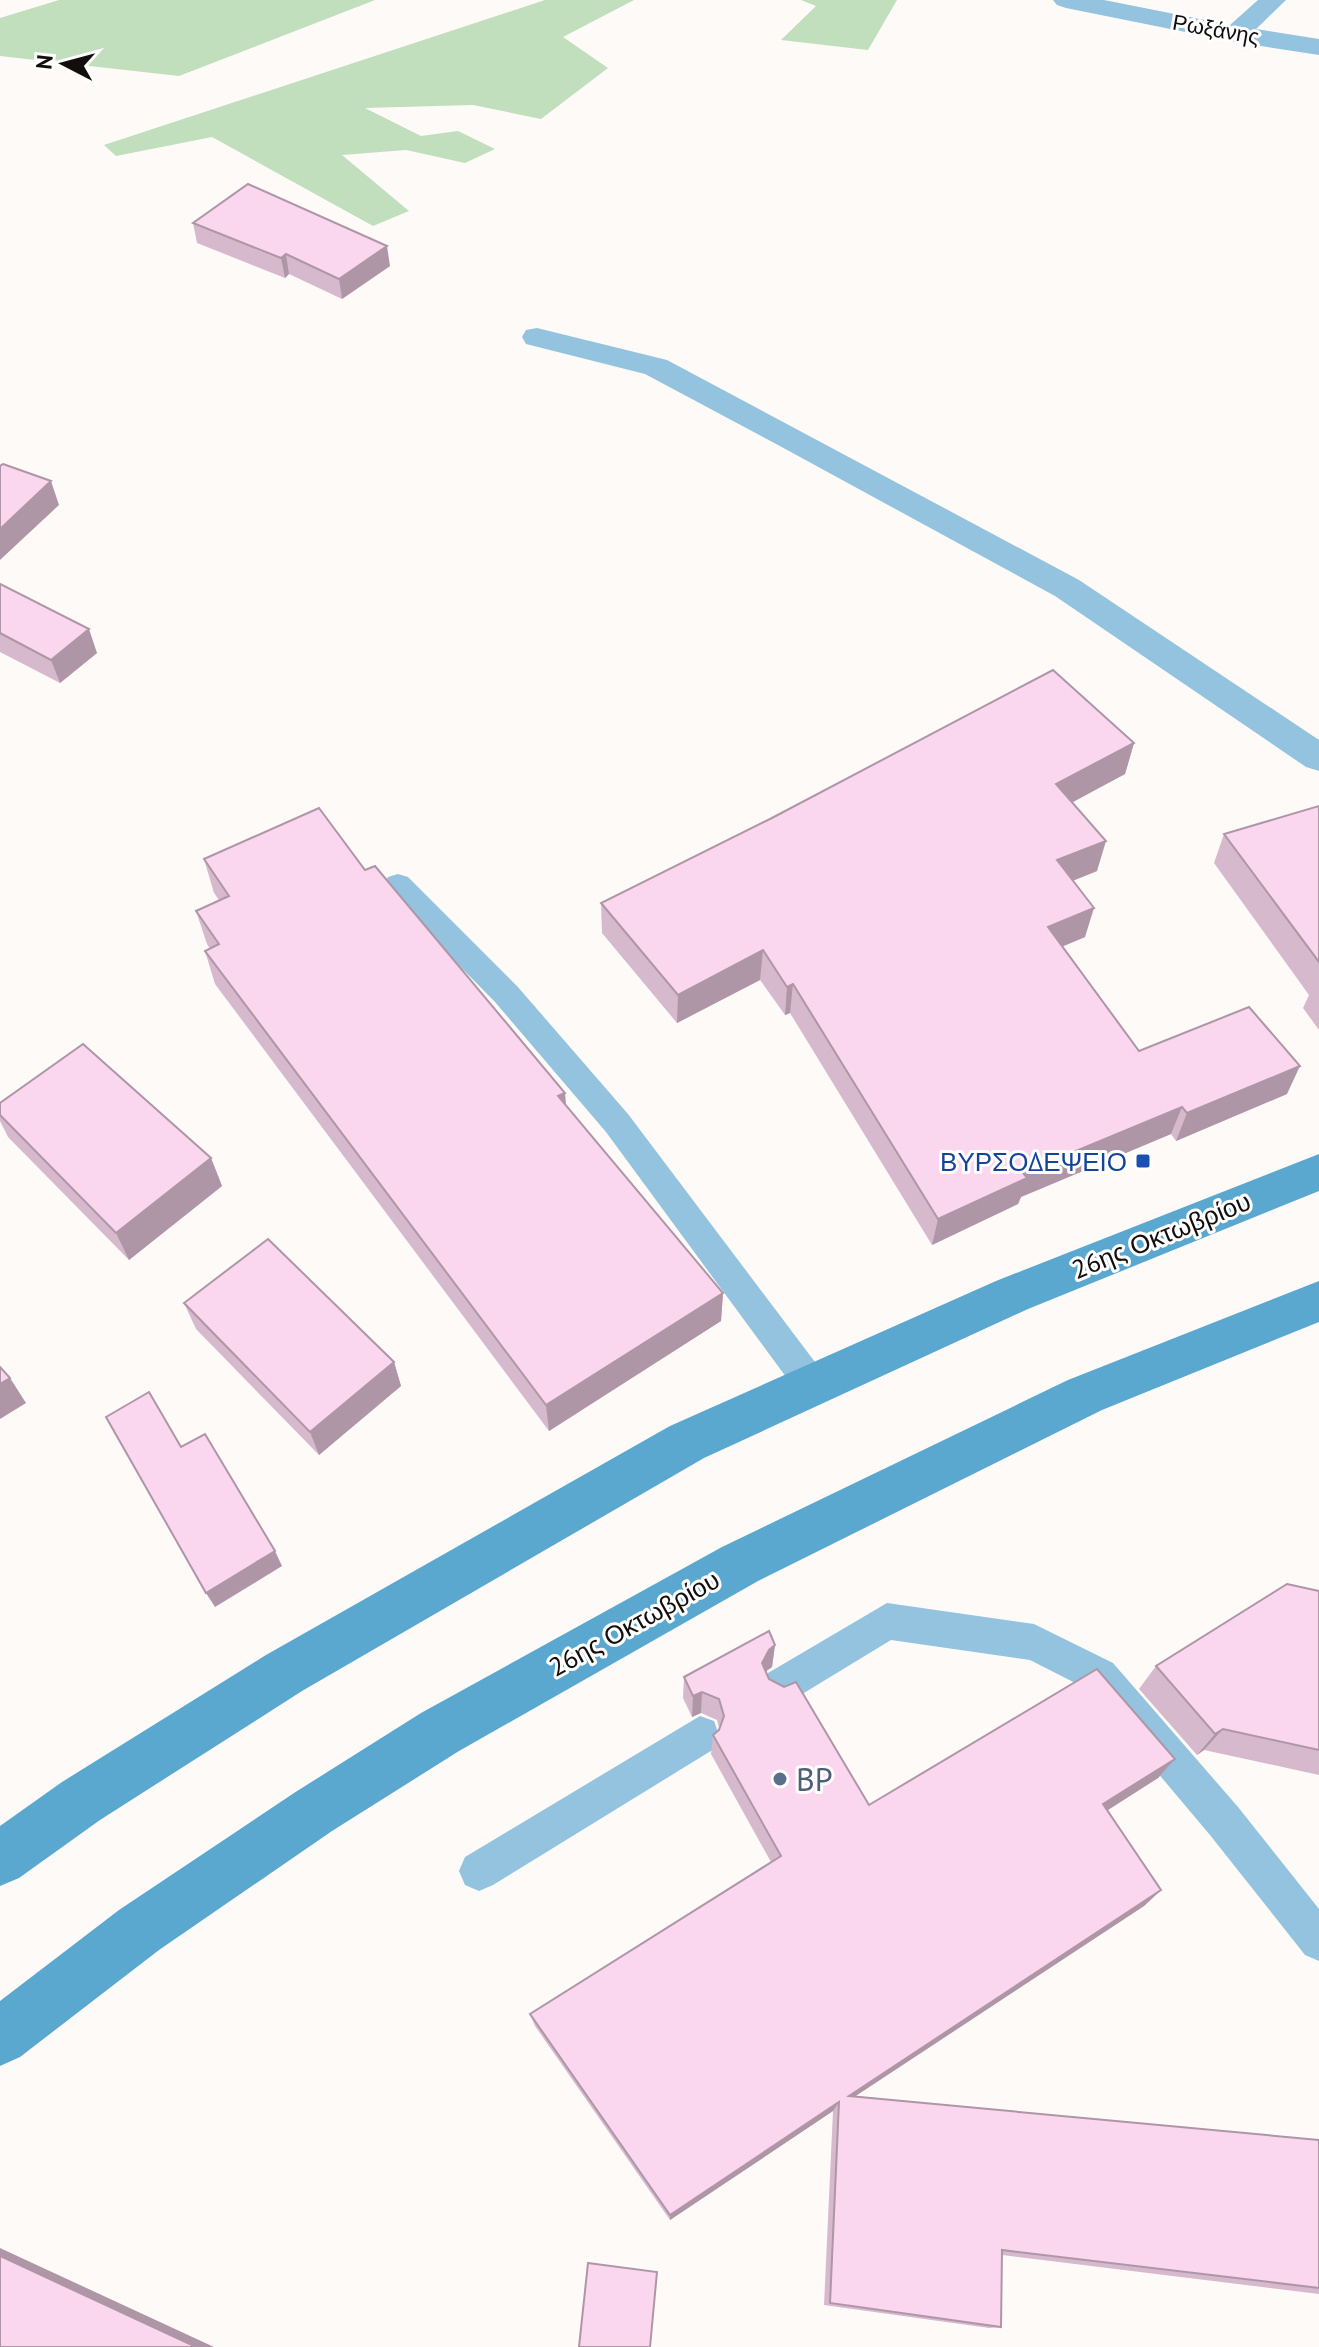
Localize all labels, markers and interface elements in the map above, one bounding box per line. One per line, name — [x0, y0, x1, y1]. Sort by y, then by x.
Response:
street label: Ρωξάνης — [1170, 8, 1262, 50]
north arrow — [24, 24, 104, 104]
text: N — [29, 53, 59, 71]
place label: ΒΥΡΣΟΔΕΨΕΙΟ — [940, 1145, 1127, 1178]
marker: ΒΥΡΣΟΔΕΨΕΙΟ — [1134, 1152, 1152, 1170]
street label: 26ης Οκτωβρίου — [1067, 1184, 1255, 1286]
street label: 26ης Οκτωβρίου — [543, 1563, 725, 1683]
place label: BP — [796, 1758, 833, 1800]
marker: BP — [771, 1770, 789, 1788]

